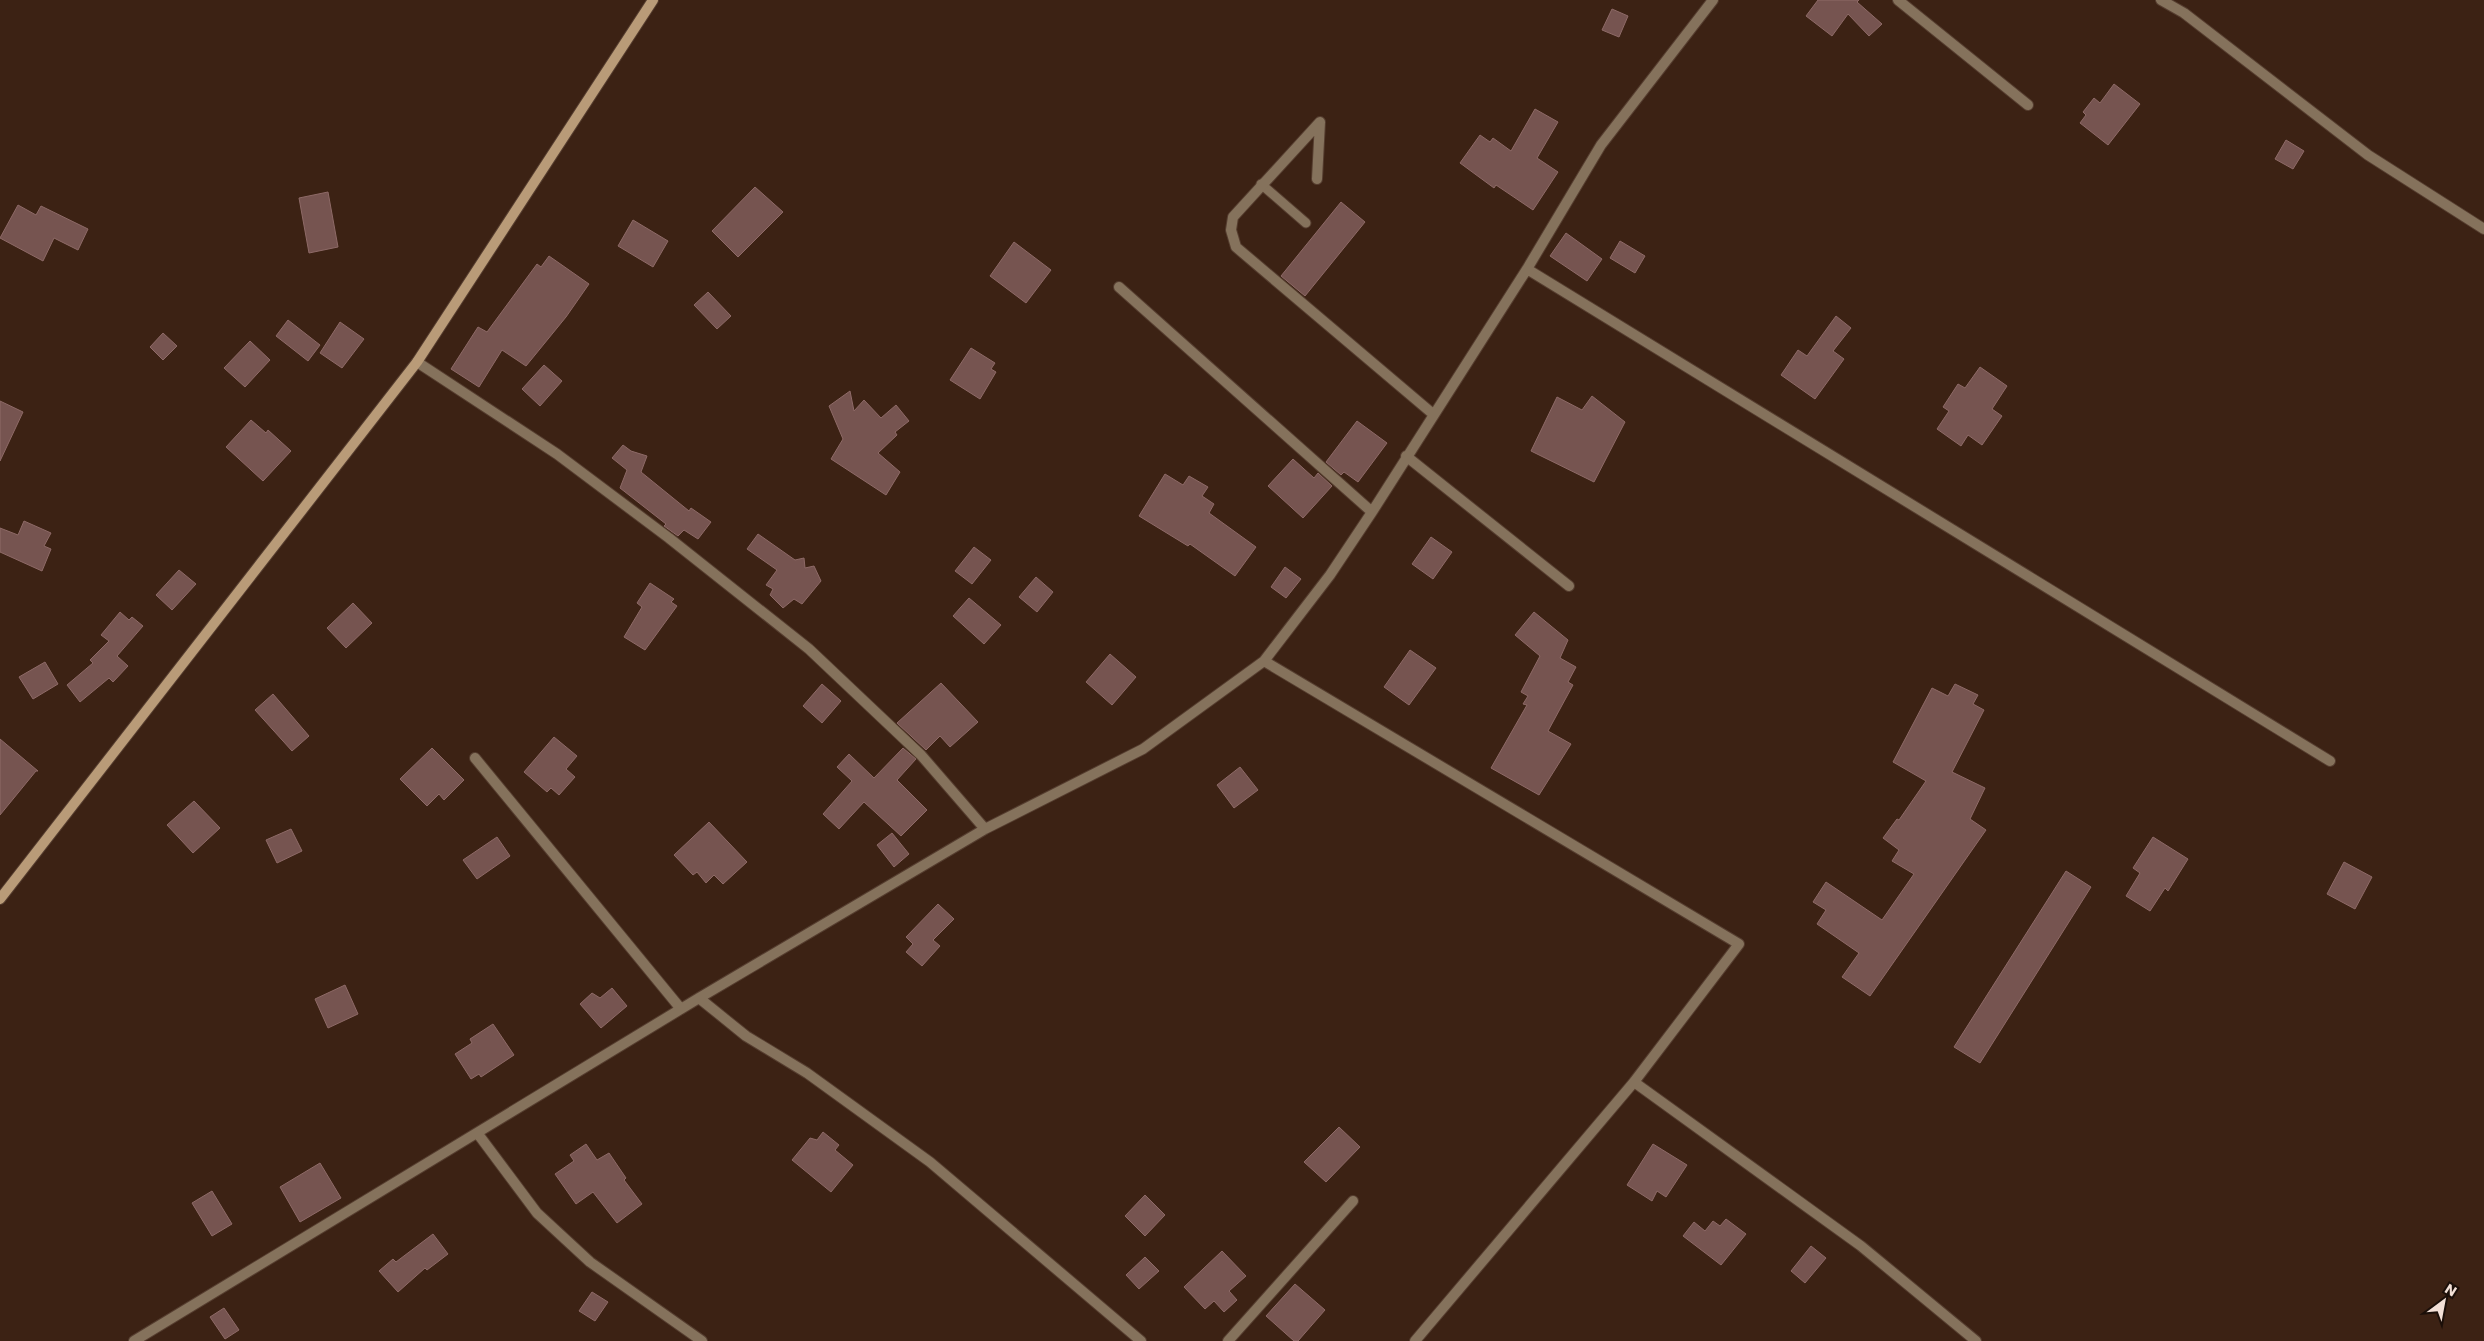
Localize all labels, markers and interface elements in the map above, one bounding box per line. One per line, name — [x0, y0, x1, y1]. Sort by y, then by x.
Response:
north arrow — [2419, 1276, 2469, 1326]
text: N — [2441, 1279, 2461, 1301]

